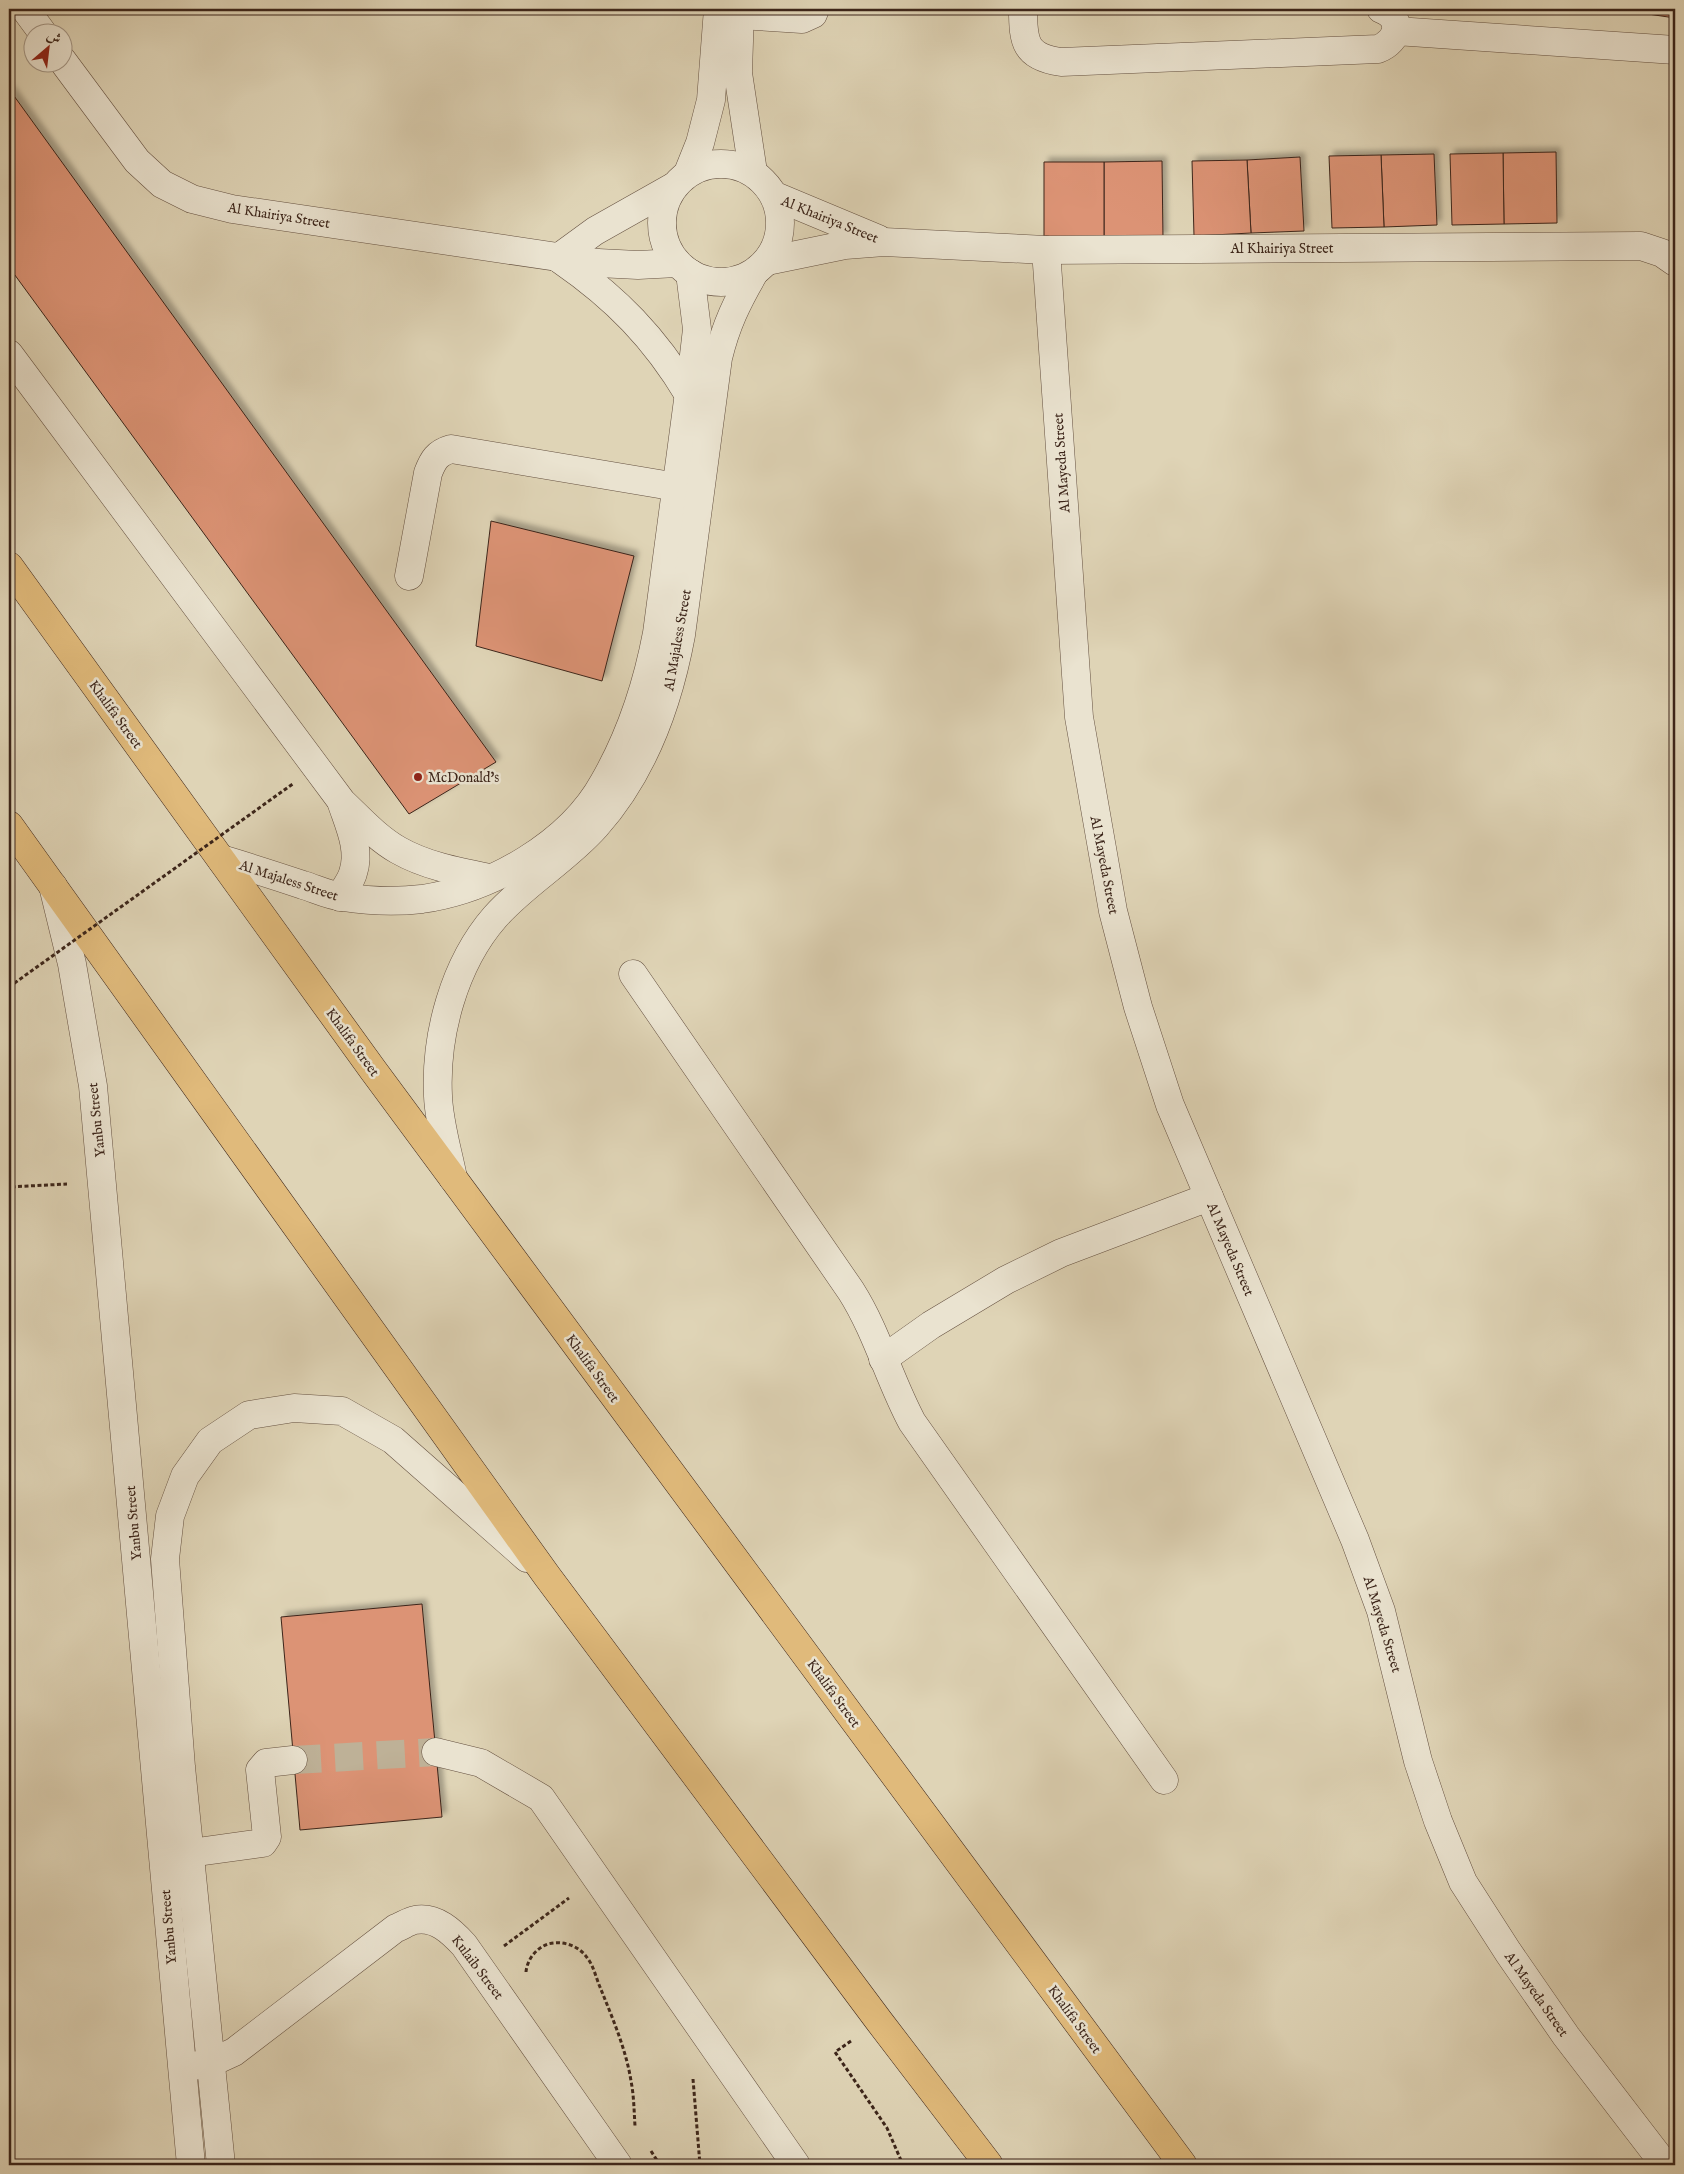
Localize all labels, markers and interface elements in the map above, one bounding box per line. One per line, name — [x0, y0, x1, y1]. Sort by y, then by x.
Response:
north arrow — [22, 22, 72, 72]
text: ش — [43, 26, 64, 49]
street label: Al Khairiya Street — [777, 192, 881, 248]
street label: Al Khairiya Street — [225, 199, 331, 233]
street label: Al Khairiya Street — [1229, 240, 1334, 258]
street label: Al Mayeda Street — [1050, 412, 1075, 514]
street label: Al Majaless Street — [660, 588, 696, 693]
street label: Khalifa Street — [84, 677, 146, 752]
place label: McDonald's — [428, 769, 499, 787]
marker: McDonald's — [412, 771, 424, 783]
street label: Al Mayeda Street — [1085, 813, 1122, 916]
street label: Al Majaless Street — [236, 856, 341, 905]
street label: Khalifa Street — [321, 1005, 383, 1080]
street label: Yanbu Street — [84, 1081, 110, 1158]
street label: Al Mayeda Street — [1202, 1199, 1258, 1299]
street label: Khalifa Street — [561, 1331, 623, 1406]
street label: Yanbu Street — [122, 1485, 146, 1561]
street label: Al Mayeda Street — [1359, 1573, 1405, 1675]
street label: Khalifa Street — [802, 1656, 864, 1731]
street label: Yanbu Street — [157, 1889, 181, 1965]
street label: Kulaib Street — [447, 1932, 507, 2004]
street label: Al Mayeda Street — [1500, 1948, 1572, 2041]
street label: Khalifa Street — [1043, 1982, 1105, 2057]

